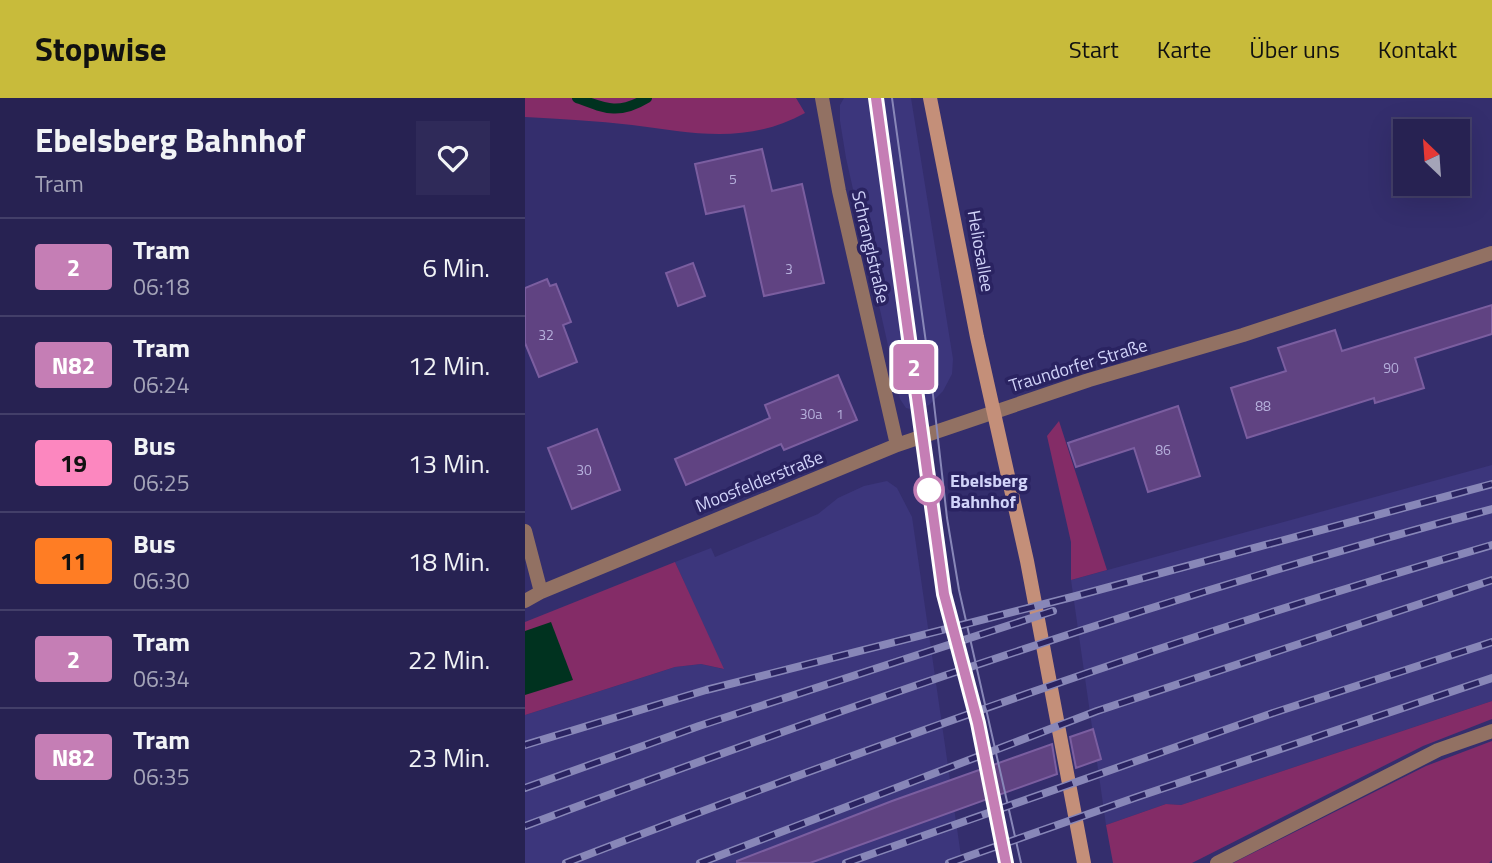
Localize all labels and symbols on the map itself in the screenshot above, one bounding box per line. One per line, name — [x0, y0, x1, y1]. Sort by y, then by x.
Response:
north arrow — [1393, 119, 1470, 196]
house number: 5 — [729, 168, 737, 189]
street label: Schranglstraße — [845, 188, 897, 306]
street label: Heliosallee — [961, 208, 1001, 294]
house number: 3 — [785, 258, 793, 279]
house number: 32 — [538, 324, 554, 345]
street label: Traundorfer Straße — [1006, 331, 1150, 399]
line badge: 2 — [891, 344, 937, 390]
house number: 90 — [1383, 357, 1399, 378]
house number: 88 — [1255, 395, 1271, 416]
house number: 30a — [800, 403, 822, 424]
house number: 1 — [836, 403, 844, 424]
house number: 86 — [1155, 439, 1171, 460]
street label: Moosfelderstraße — [691, 443, 827, 519]
house number: 30 — [576, 459, 592, 480]
place label: Ebelsberg Bahnhof — [950, 467, 1028, 515]
marker: Ebelsberg Bahnhof — [914, 475, 944, 505]

